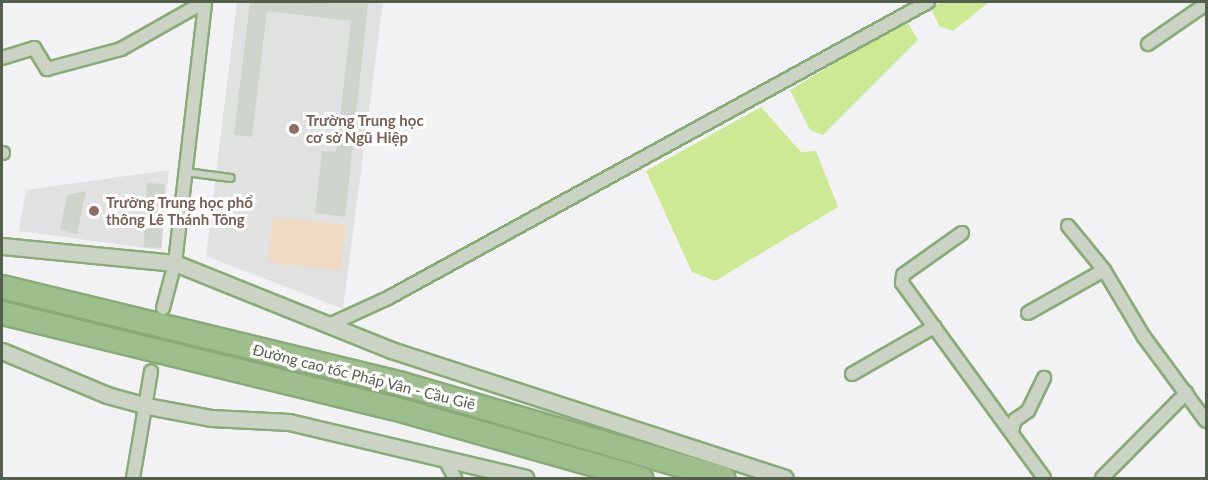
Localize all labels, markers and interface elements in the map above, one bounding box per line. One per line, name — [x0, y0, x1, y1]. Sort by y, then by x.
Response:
place label: Trường Trung học cơ sở Ngũ Hiệp — [306, 111, 424, 146]
marker: Trường Trung học cơ sở Ngũ Hiệp — [287, 122, 301, 136]
place label: Trường Trung học phổ thông Lê Thánh Tông — [106, 193, 253, 228]
marker: Trường Trung học phổ thông Lê Thánh Tông — [87, 204, 101, 218]
street label: Đường cao tốc Pháp Vân - Cầu Giẽ — [251, 341, 477, 413]

